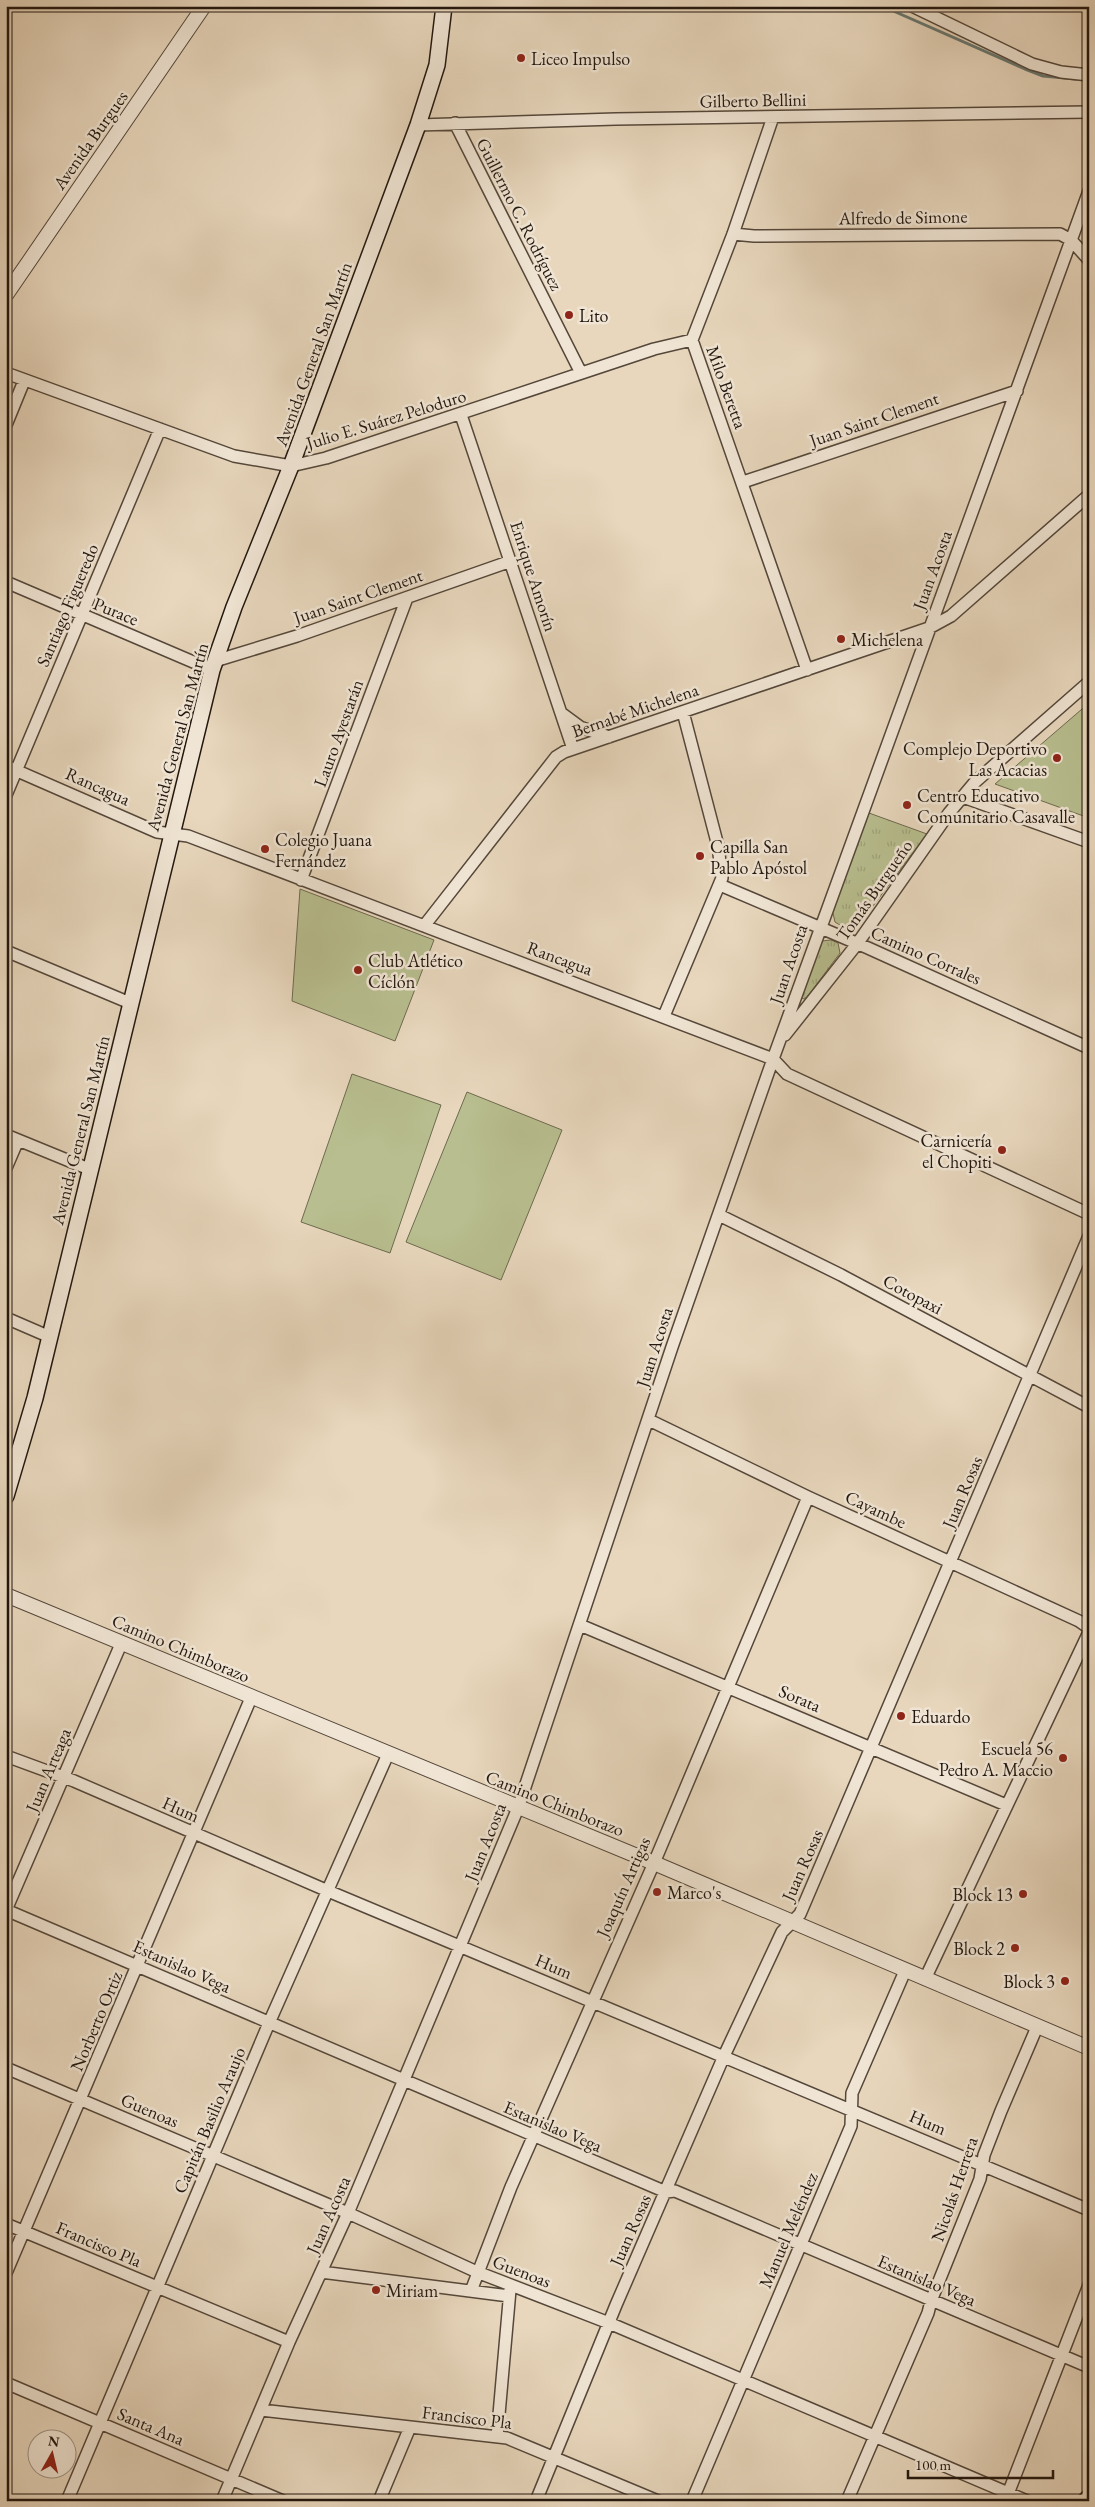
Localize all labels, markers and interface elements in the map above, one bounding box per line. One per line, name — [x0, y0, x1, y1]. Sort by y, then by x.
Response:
place label: Liceo Impulso — [531, 47, 630, 70]
marker: Liceo Impulso — [515, 52, 527, 64]
street label: Avenida Burgues — [47, 86, 133, 195]
street label: Gilberto Bellini — [699, 88, 807, 112]
street label: Guillermo C. Rodríguez — [472, 134, 569, 294]
street label: Alfredo de Simone — [837, 204, 968, 230]
street label: Avenida General San Martín — [269, 258, 357, 450]
place label: Lito — [579, 304, 609, 327]
marker: Lito — [563, 309, 575, 321]
street label: Milo Beretta — [701, 342, 753, 432]
street label: Julio E. Suárez Peloduro — [301, 384, 469, 455]
street label: Juan Saint Clement — [805, 386, 942, 452]
street label: Enrique Amorín — [505, 518, 563, 635]
street label: Juan Acosta — [906, 526, 957, 615]
street label: Santiago Figueredo — [31, 540, 103, 670]
street label: Juan Saint Clement — [289, 563, 426, 629]
street label: Purace — [90, 592, 142, 630]
place label: Michelena — [851, 628, 924, 651]
marker: Michelena — [835, 633, 847, 645]
street label: Avenida General San Martín — [140, 640, 213, 835]
street label: Lauro Ayestarán — [308, 676, 368, 790]
street label: Bernabé Michelena — [569, 677, 702, 742]
place label: Complejo Deportivo Las Acacias — [903, 737, 1047, 781]
marker: Complejo Deportivo Las Acacias — [1051, 752, 1063, 764]
street label: Rancagua — [62, 762, 135, 811]
place label: Centro Educativo Comunitario Casavalle — [917, 784, 1075, 828]
marker: Centro Educativo Comunitario Casavalle — [901, 799, 913, 811]
place label: Colegio Juana Fernández — [275, 828, 373, 872]
place label: Capilla San Pablo Apóstol — [710, 835, 807, 879]
street label: Tomás Burgueño — [831, 835, 917, 945]
marker: Colegio Juana Fernández — [259, 843, 271, 855]
marker: Capilla San Pablo Apóstol — [694, 850, 706, 862]
street label: Juan Acosta — [763, 920, 813, 1009]
street label: Camino Corrales — [867, 920, 985, 990]
street label: Rancagua — [524, 936, 597, 981]
place label: Club Atlético Cíclón — [368, 949, 463, 993]
marker: Club Atlético Cíclón — [352, 964, 364, 976]
street label: Avenida General San Martín — [45, 1032, 115, 1228]
place label: Carnicería el Chopiti — [921, 1129, 993, 1173]
marker: Carnicería el Chopiti — [996, 1144, 1008, 1156]
street label: Cotopaxi — [879, 1269, 947, 1320]
street label: Juan Acosta — [630, 1303, 678, 1392]
street label: Juan Rosas — [936, 1452, 988, 1534]
street label: Cayambe — [842, 1485, 910, 1533]
street label: Camino Chimborazo — [109, 1609, 253, 1687]
street label: Sorata — [776, 1679, 825, 1717]
place label: Eduardo — [911, 1705, 971, 1728]
marker: Eduardo — [895, 1710, 907, 1722]
street label: Juan Arteaga — [19, 1724, 76, 1817]
place label: Escuela 56 Pedro A. Maccio — [939, 1737, 1053, 1781]
marker: Escuela 56 Pedro A. Maccio — [1057, 1752, 1069, 1764]
street label: Camino Chimborazo — [482, 1765, 628, 1841]
street label: Hum — [159, 1791, 203, 1827]
street label: Juan Acosta — [458, 1799, 511, 1887]
street label: Juan Rosas — [775, 1825, 828, 1906]
street label: Joaquín Artigas — [590, 1833, 655, 1943]
place label: Marco's — [667, 1881, 722, 1904]
place label: Block 13 — [953, 1883, 1013, 1906]
marker: Marco's — [651, 1886, 663, 1898]
marker: Block 13 — [1017, 1888, 1029, 1900]
street label: Estanislao Vega — [129, 1934, 235, 1998]
place label: Block 2 — [953, 1937, 1005, 1960]
marker: Block 2 — [1009, 1942, 1021, 1954]
street label: Hum — [532, 1948, 576, 1984]
street label: Norberto Ortiz — [65, 1967, 127, 2074]
place label: Block 3 — [1003, 1970, 1055, 1993]
marker: Block 3 — [1059, 1975, 1071, 1987]
street label: Capitán Basilio Araujo — [168, 2043, 250, 2197]
street label: Guenoas — [118, 2088, 183, 2133]
street label: Estanislao Vega — [500, 2095, 607, 2157]
street label: Hum — [906, 2104, 950, 2140]
street label: Nicolás Herrera — [925, 2133, 983, 2244]
street label: Manuel Meléndez — [753, 2168, 823, 2291]
street label: Juan Acosta — [300, 2172, 356, 2259]
street label: Juan Rosas — [603, 2190, 656, 2271]
street label: Francisco Pla — [53, 2216, 146, 2273]
street label: Guenoas — [490, 2249, 555, 2293]
street label: Estanislao Vega — [874, 2249, 981, 2311]
place label: Miriam — [386, 2279, 438, 2302]
marker: Miriam — [370, 2284, 382, 2296]
street label: Francisco Pla — [421, 2400, 514, 2434]
street label: Santa Ana — [114, 2402, 189, 2451]
north arrow — [28, 2430, 78, 2480]
text: N — [47, 2431, 61, 2451]
scale bar — [908, 2447, 1052, 2479]
text: 100 m — [915, 2455, 952, 2474]

